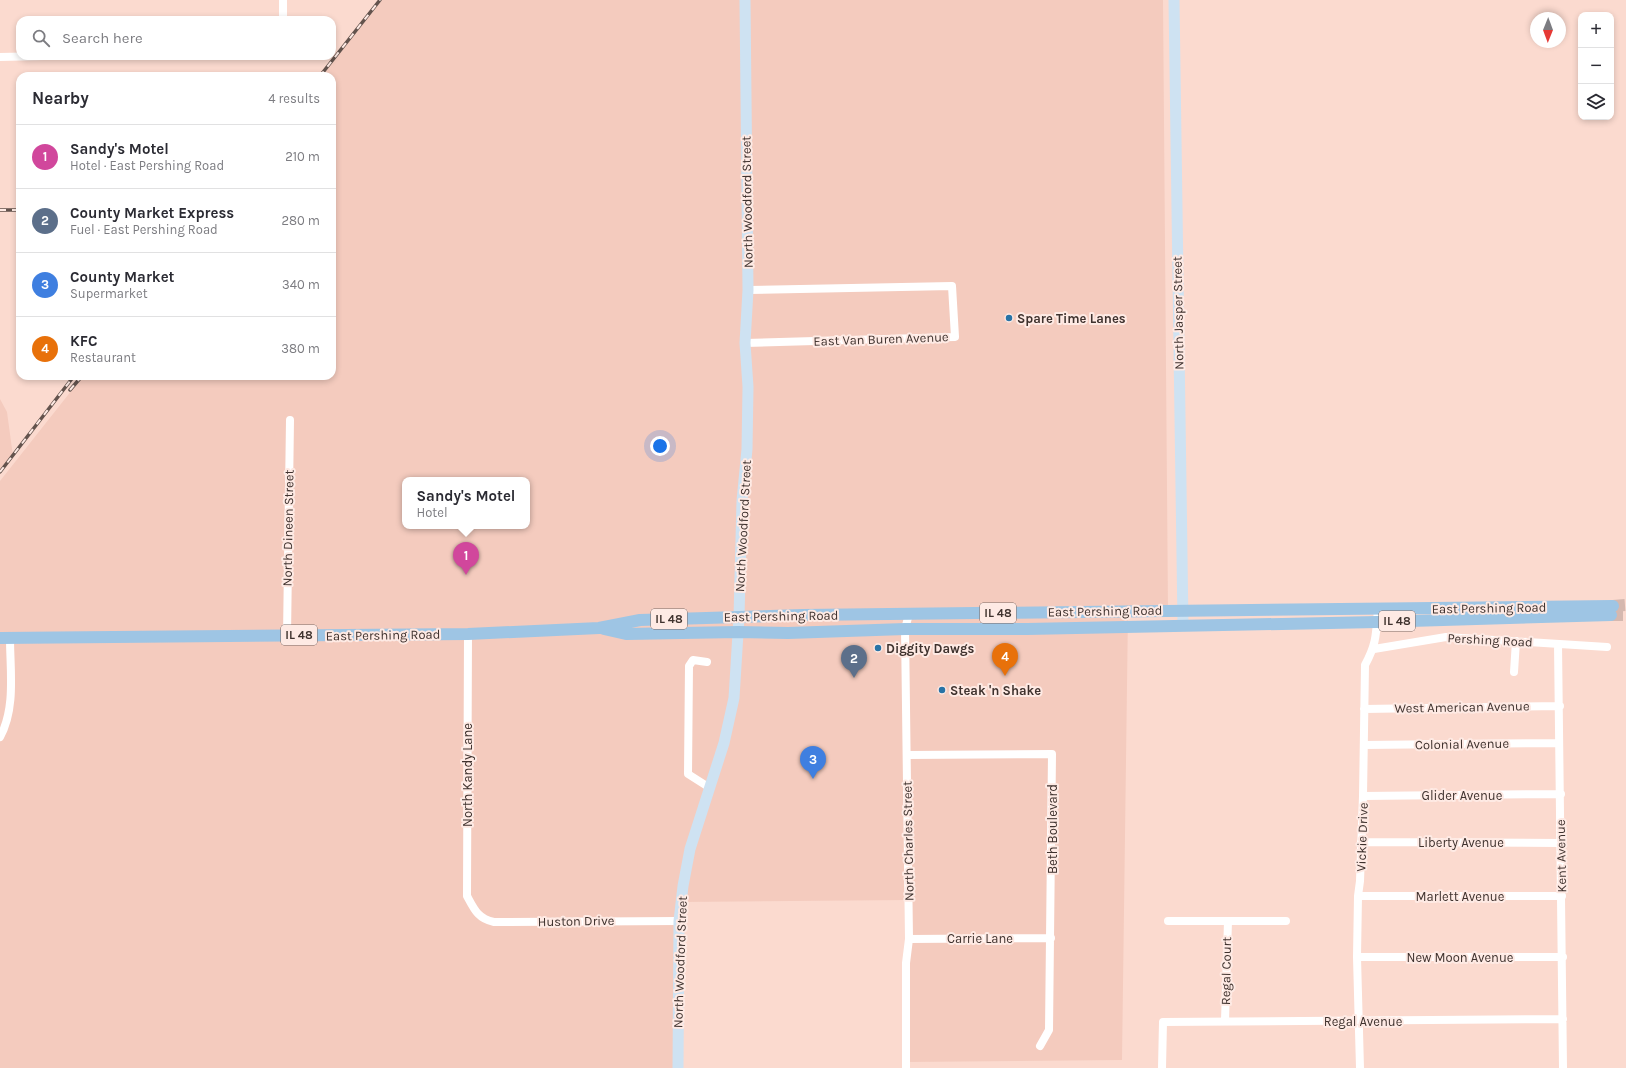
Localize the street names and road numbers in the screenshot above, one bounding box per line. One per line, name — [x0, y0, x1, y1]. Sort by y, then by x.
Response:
street label: North Woodford Street — [738, 136, 756, 268]
street label: North Jasper Street — [1170, 256, 1186, 370]
street label: East Van Buren Avenue — [813, 329, 949, 349]
street label: North Woodford Street — [732, 459, 754, 592]
street label: North Dineen Street — [279, 469, 297, 587]
street label: East Pershing Road — [1432, 600, 1546, 616]
road number: IL 48 — [980, 603, 1016, 623]
street label: East Pershing Road — [1048, 603, 1162, 619]
street label: East Pershing Road — [724, 608, 838, 624]
road number: IL 48 — [651, 609, 687, 629]
road number: IL 48 — [1379, 611, 1415, 631]
road number: IL 48 — [281, 625, 317, 645]
street label: East Pershing Road — [326, 627, 440, 643]
street label: Pershing Road — [1447, 630, 1533, 650]
street label: West American Avenue — [1394, 698, 1530, 716]
street label: North Kandy Lane — [460, 723, 475, 827]
street label: Colonial Avenue — [1415, 736, 1510, 752]
street label: North Charles Street — [899, 781, 917, 901]
street label: Beth Boulevard — [1045, 784, 1060, 874]
street label: Glider Avenue — [1422, 788, 1503, 803]
street label: Vickie Drive — [1353, 802, 1371, 872]
street label: Kent Avenue — [1553, 819, 1569, 893]
street label: Liberty Avenue — [1418, 835, 1504, 850]
street label: Marlett Avenue — [1416, 889, 1505, 904]
street label: North Woodford Street — [670, 895, 690, 1028]
street label: Huston Drive — [538, 913, 615, 929]
street label: Carrie Lane — [947, 931, 1013, 946]
street label: Regal Court — [1218, 937, 1234, 1005]
street label: New Moon Avenue — [1406, 950, 1514, 965]
street label: Regal Avenue — [1324, 1014, 1403, 1029]

